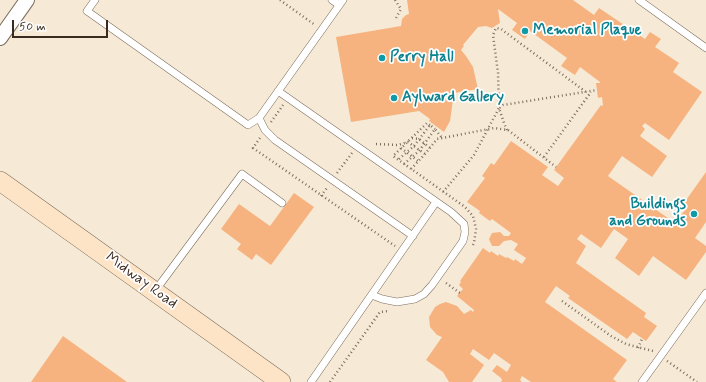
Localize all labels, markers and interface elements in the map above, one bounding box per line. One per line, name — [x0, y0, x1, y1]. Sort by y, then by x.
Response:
scale bar — [14, 12, 110, 38]
text: 50 m — [19, 19, 46, 35]
place label: Memorial Plaque — [533, 22, 642, 40]
marker: Memorial Plaque — [520, 26, 530, 36]
place label: Perry Hall — [390, 49, 454, 67]
marker: Perry Hall — [377, 53, 387, 63]
place label: Aylward Gallery — [402, 89, 504, 107]
marker: Aylward Gallery — [389, 93, 399, 103]
place label: Buildings and Grounds — [609, 196, 686, 231]
marker: Buildings and Grounds — [689, 209, 699, 219]
street label: Midway Road — [102, 249, 180, 313]

